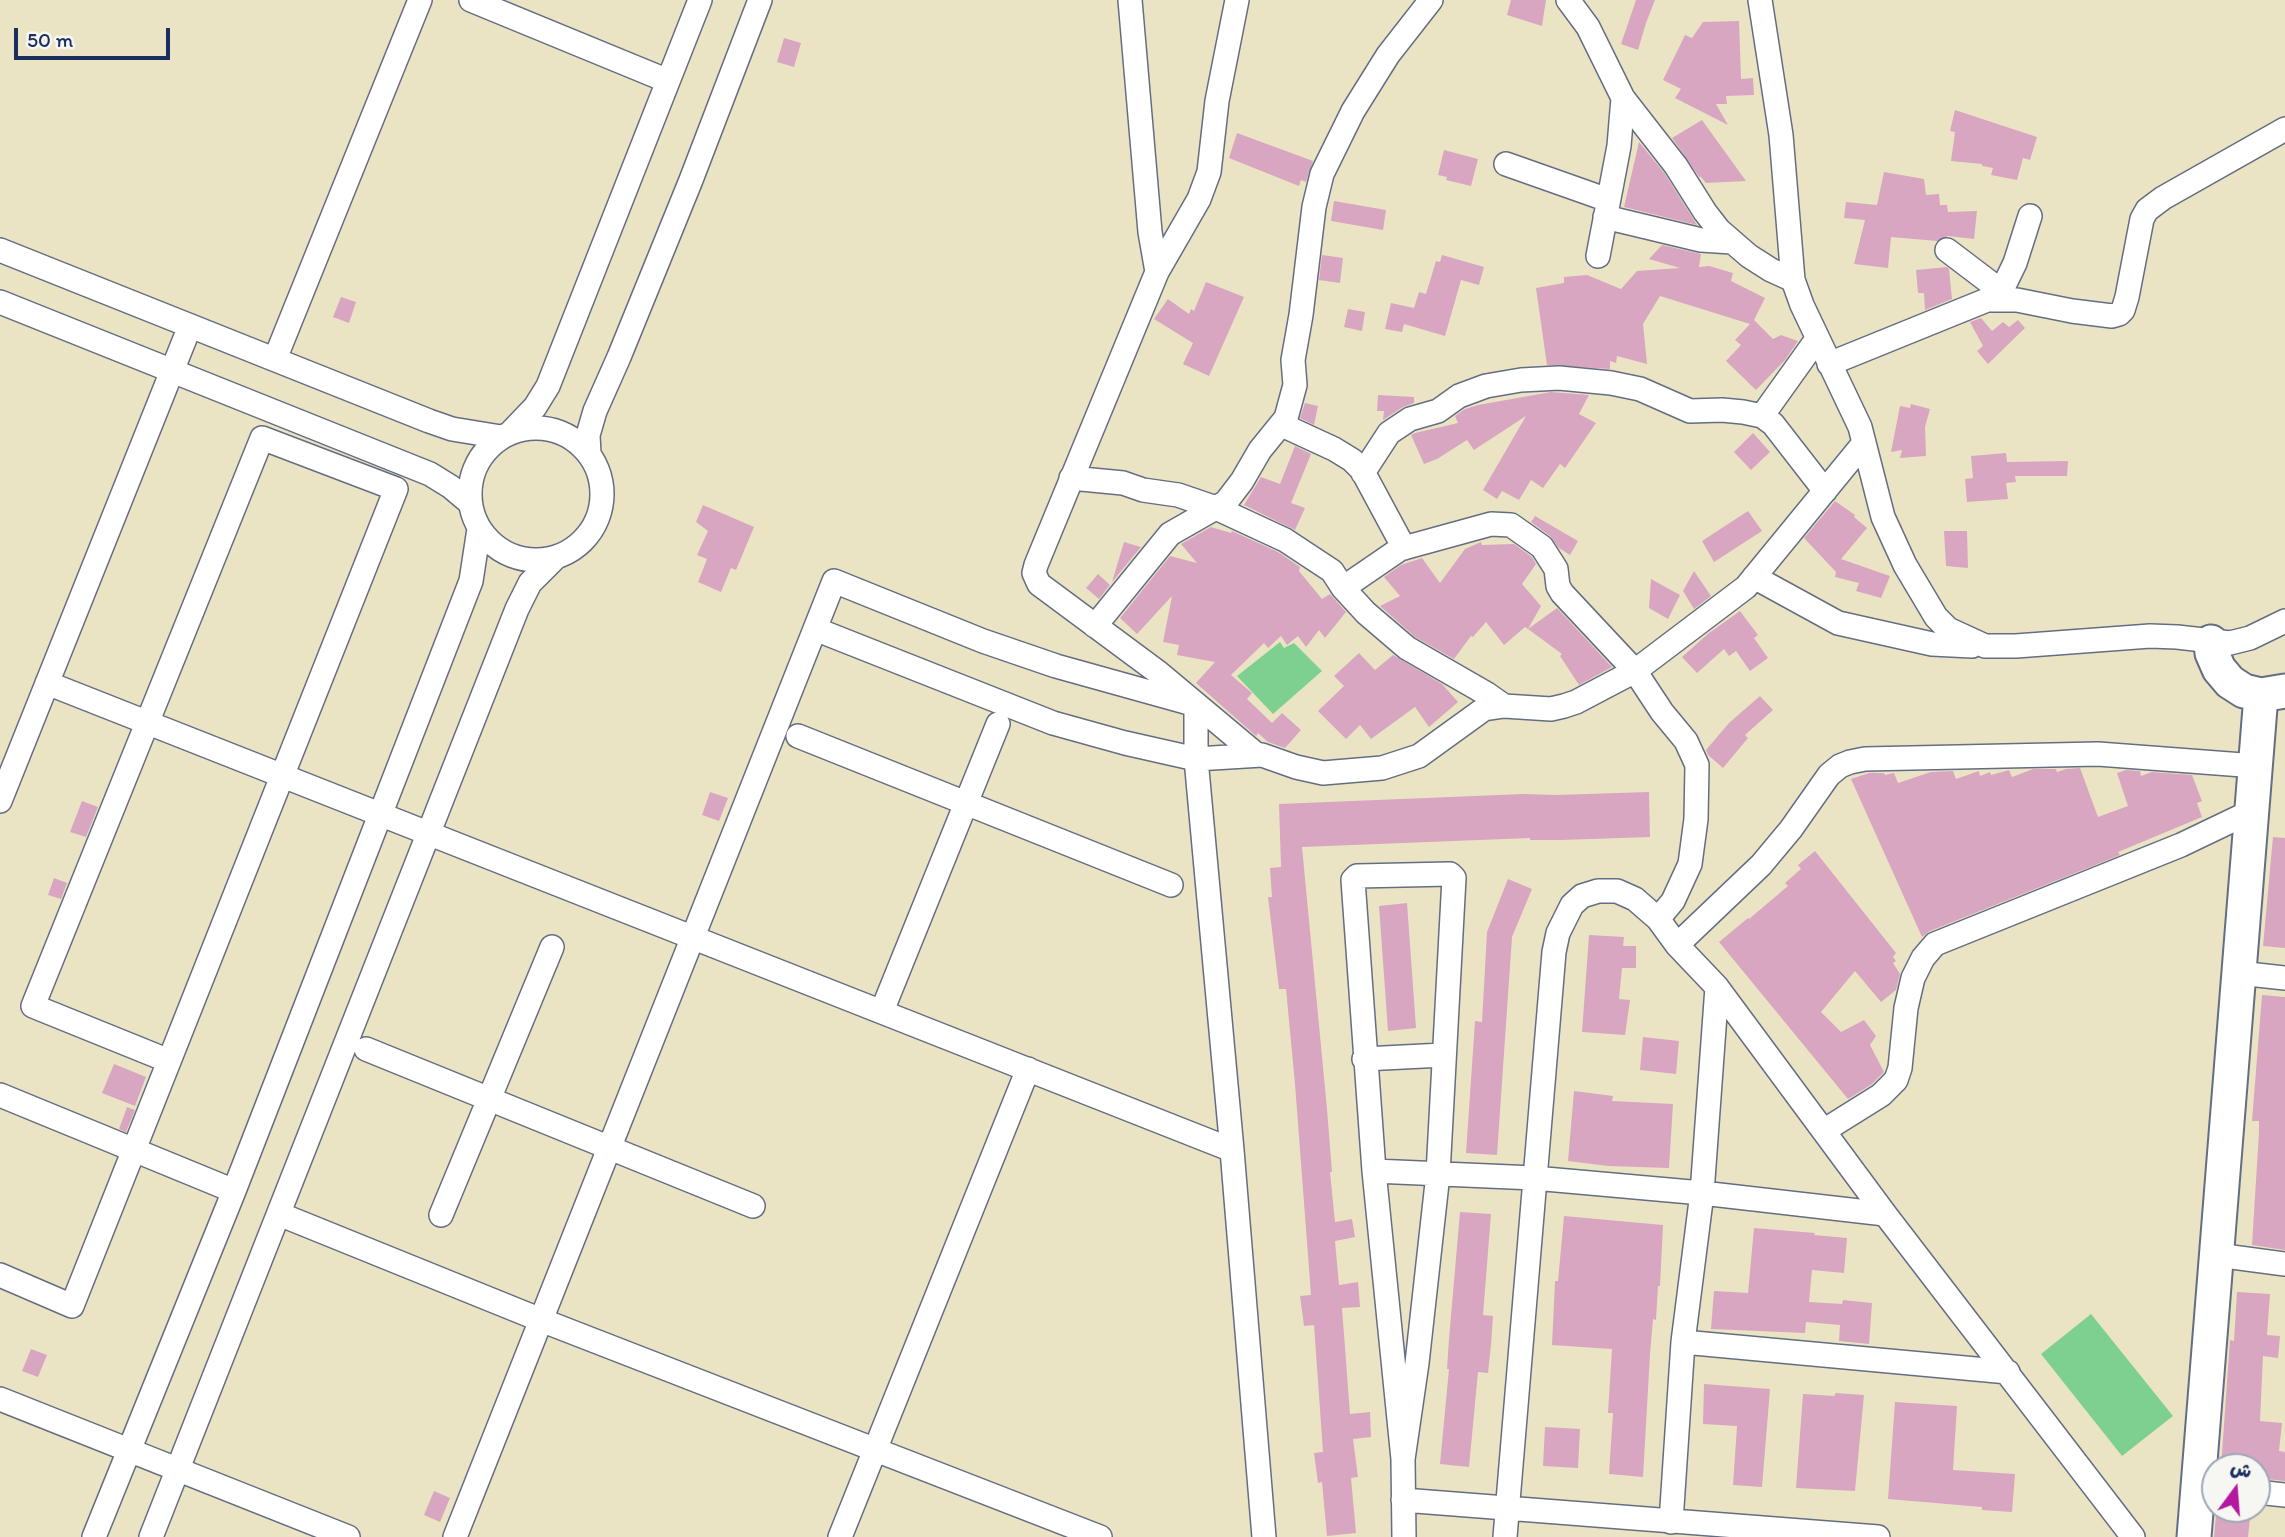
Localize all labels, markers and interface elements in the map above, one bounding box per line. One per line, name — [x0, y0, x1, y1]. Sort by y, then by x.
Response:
scale bar — [18, 14, 173, 58]
text: 50 m — [27, 27, 73, 52]
north arrow — [2201, 1453, 2271, 1523]
text: ش — [2228, 1455, 2255, 1483]

